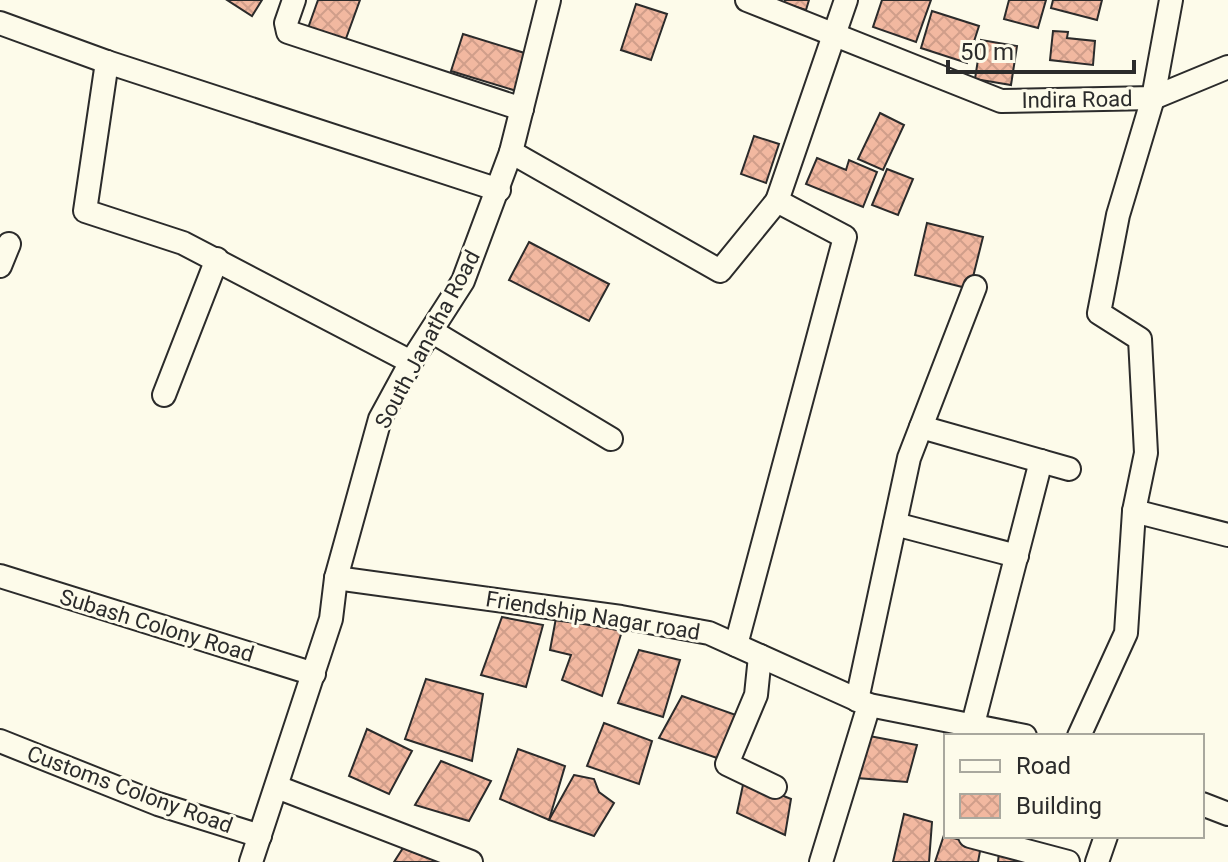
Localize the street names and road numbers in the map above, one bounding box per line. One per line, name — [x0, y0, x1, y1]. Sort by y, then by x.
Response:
street label: Indira Road — [1021, 86, 1133, 113]
street label: South Janatha Road — [370, 246, 485, 432]
street label: Subash Colony Road — [57, 584, 257, 667]
street label: Friendship Nagar road — [484, 586, 702, 645]
street label: Customs Colony Road — [24, 741, 236, 838]

